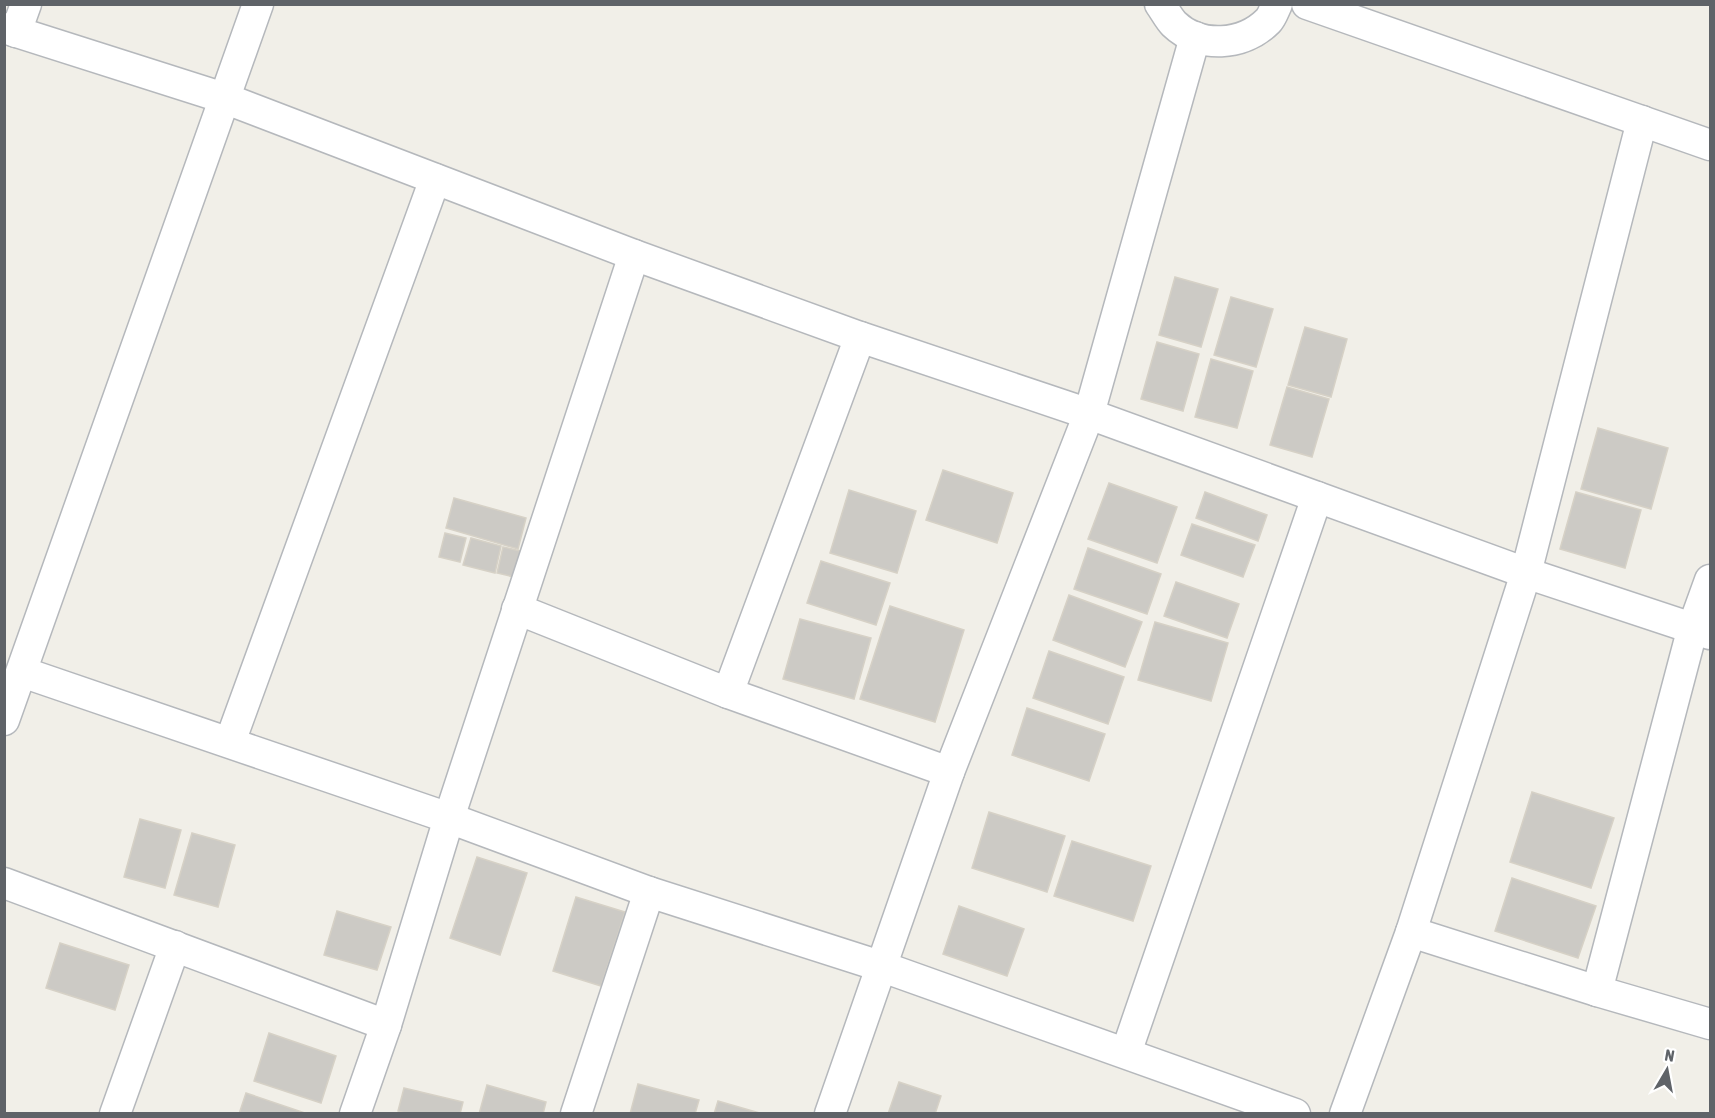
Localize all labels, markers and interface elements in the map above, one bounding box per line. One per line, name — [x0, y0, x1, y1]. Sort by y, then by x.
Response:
north arrow — [1637, 1040, 1697, 1100]
text: N — [1663, 1046, 1676, 1065]

